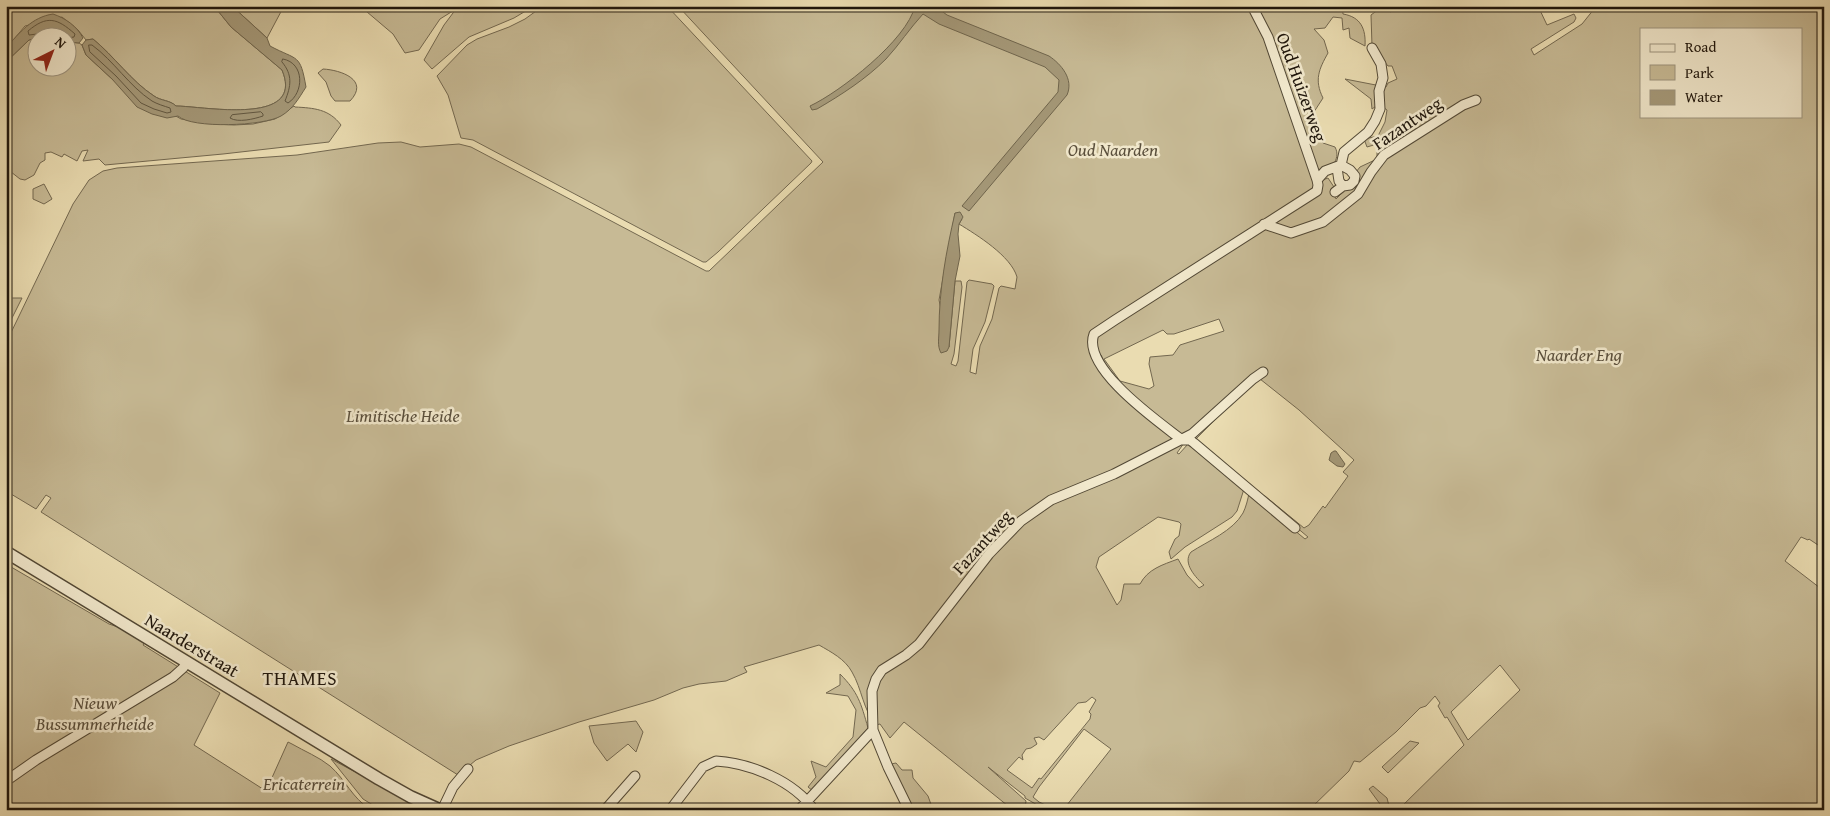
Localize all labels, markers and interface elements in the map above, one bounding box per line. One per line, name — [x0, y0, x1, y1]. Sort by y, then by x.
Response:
north arrow — [28, 28, 78, 78]
legend — [1640, 28, 1802, 118]
street label: Oud Huizerweg — [1270, 29, 1334, 145]
text: N — [51, 32, 71, 53]
text: Road — [1685, 36, 1716, 57]
text: Park — [1685, 62, 1714, 83]
text: Water — [1685, 86, 1723, 107]
street label: Fazantweg — [1367, 90, 1447, 156]
park label: Oud Naarden — [1068, 136, 1158, 163]
park label: Naarder Eng — [1535, 341, 1622, 368]
park label: Limitische Heide — [345, 402, 460, 429]
street label: Fazantweg — [945, 503, 1019, 580]
street label: Naarderstraat — [140, 606, 245, 684]
district label: THAMES — [262, 664, 338, 692]
park label: Nieuw Bussummerheide — [35, 689, 154, 737]
park label: Ericaterrein — [262, 770, 345, 797]

